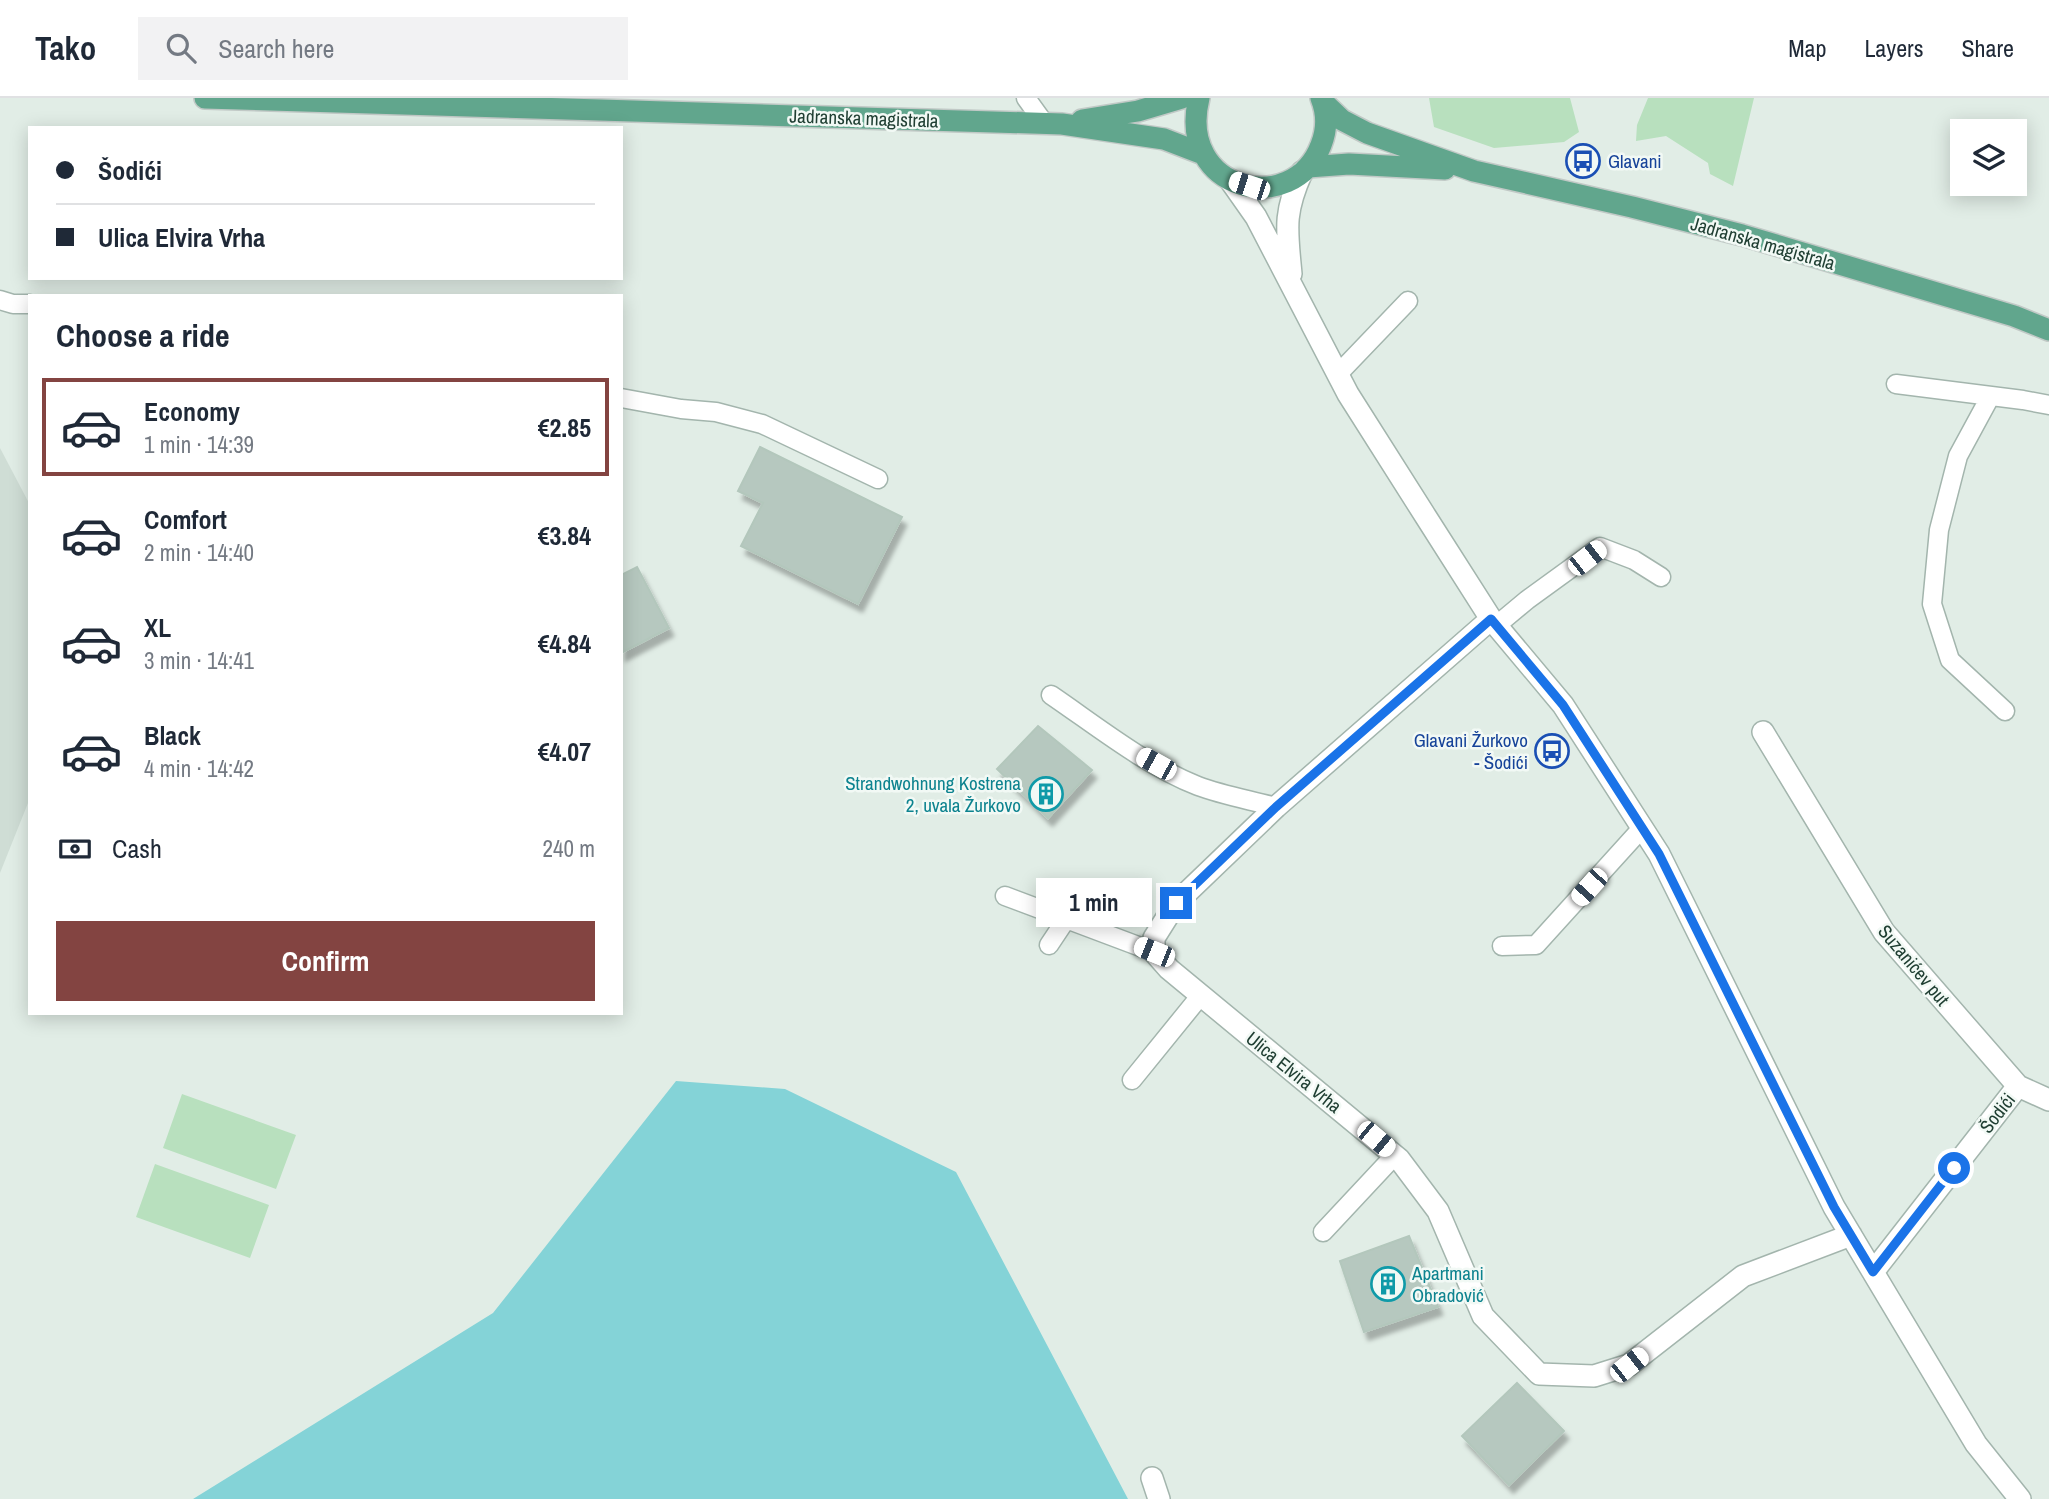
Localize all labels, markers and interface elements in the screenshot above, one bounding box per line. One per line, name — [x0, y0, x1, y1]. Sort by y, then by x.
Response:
search box — [138, 17, 628, 80]
text: Tako — [35, 26, 96, 70]
icon: search — [162, 29, 200, 67]
text: Search here — [218, 31, 334, 66]
text: Map — [1788, 32, 1826, 64]
text: Layers — [1864, 32, 1923, 64]
text: Share — [1961, 32, 2014, 64]
street label: Jadranska magistrala — [789, 102, 939, 134]
map controls — [1950, 119, 2027, 196]
button: layers — [1950, 119, 2027, 196]
bus stop icon: Glavani — [1564, 142, 1602, 180]
place label: Glavani — [1608, 148, 1662, 174]
text: Šodići — [98, 153, 162, 188]
car — [1226, 170, 1273, 202]
street label: Jadranska magistrala — [1688, 210, 1838, 276]
text: Ulica Elvira Vrha — [98, 220, 265, 255]
text: Choose a ride — [56, 314, 230, 357]
text: Economy — [144, 394, 240, 429]
icon: car — [60, 396, 123, 459]
text: €2.85 — [538, 410, 591, 445]
text: 1 min · 14:39 — [144, 429, 254, 460]
text: Comfort — [144, 502, 227, 537]
icon: car — [60, 504, 123, 567]
text: €3.84 — [538, 518, 591, 553]
text: 2 min · 14:40 — [144, 537, 254, 568]
car — [1564, 537, 1611, 579]
text: XL — [144, 610, 171, 645]
icon: car — [60, 612, 123, 675]
text: €4.84 — [538, 626, 591, 661]
text: 3 min · 14:41 — [144, 645, 254, 676]
text: Black — [144, 718, 201, 753]
icon: car — [60, 720, 123, 783]
place label: Glavani Žurkovo - Šodići — [1414, 727, 1528, 775]
bus stop icon: Glavani Žurkovo - Šodići — [1533, 732, 1571, 770]
text: €4.07 — [538, 734, 591, 769]
car — [1133, 745, 1180, 783]
text: 4 min · 14:42 — [144, 753, 254, 784]
place label: Strandwohnung Kostrena 2, uvala Žurkovo — [845, 770, 1021, 818]
building icon: Strandwohnung Kostrena 2, uvala Žurkovo — [1027, 775, 1065, 813]
icon: cash — [56, 830, 94, 868]
text: Cash — [112, 831, 162, 866]
text: 240 m — [543, 833, 595, 864]
car — [1568, 864, 1611, 910]
callout: 1 min — [1036, 878, 1152, 928]
text: 1 min — [1069, 887, 1119, 918]
route end — [1160, 887, 1192, 919]
street label: Suzanićev put — [1872, 919, 1956, 1012]
button: Confirm — [56, 921, 595, 1001]
car — [1131, 934, 1178, 970]
street label: Ulica Elvira Vrha — [1241, 1025, 1348, 1119]
street label: Šodići — [1973, 1088, 2021, 1138]
car — [1354, 1117, 1399, 1161]
route start — [1938, 1152, 1970, 1184]
place label: Apartmani Obradović — [1411, 1260, 1484, 1308]
building icon: Apartmani Obradović — [1369, 1265, 1407, 1303]
car — [1606, 1344, 1653, 1386]

